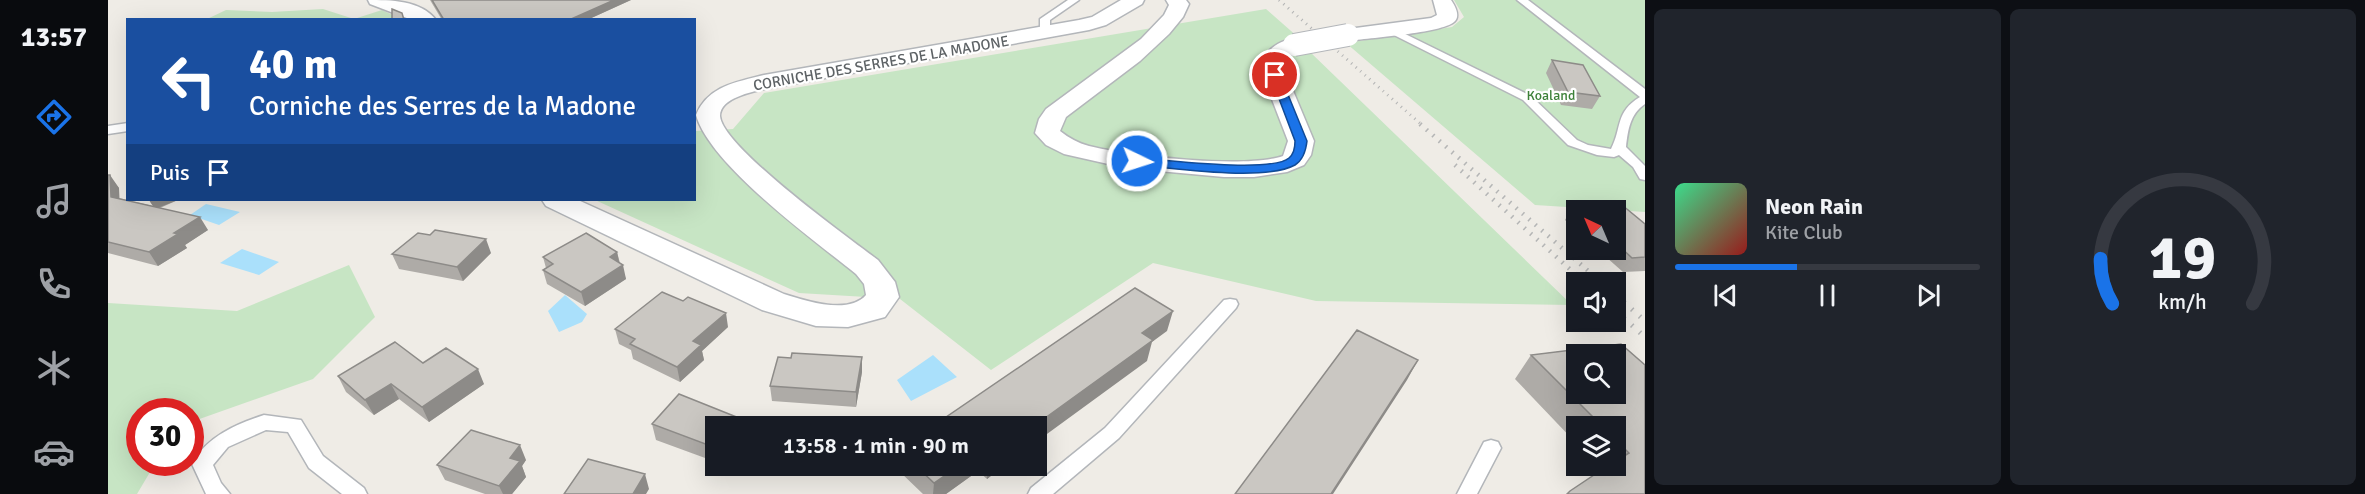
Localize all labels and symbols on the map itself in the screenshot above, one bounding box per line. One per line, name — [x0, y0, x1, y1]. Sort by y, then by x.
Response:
street label: CORNICHE DES SERRES DE LA MADONE — [752, 32, 1010, 94]
pin — [1249, 49, 1300, 100]
park label: Koaland — [1527, 87, 1575, 104]
position arrow — [1105, 129, 1169, 193]
north arrow — [1566, 200, 1626, 260]
speed limit sign: 30 — [126, 398, 204, 476]

